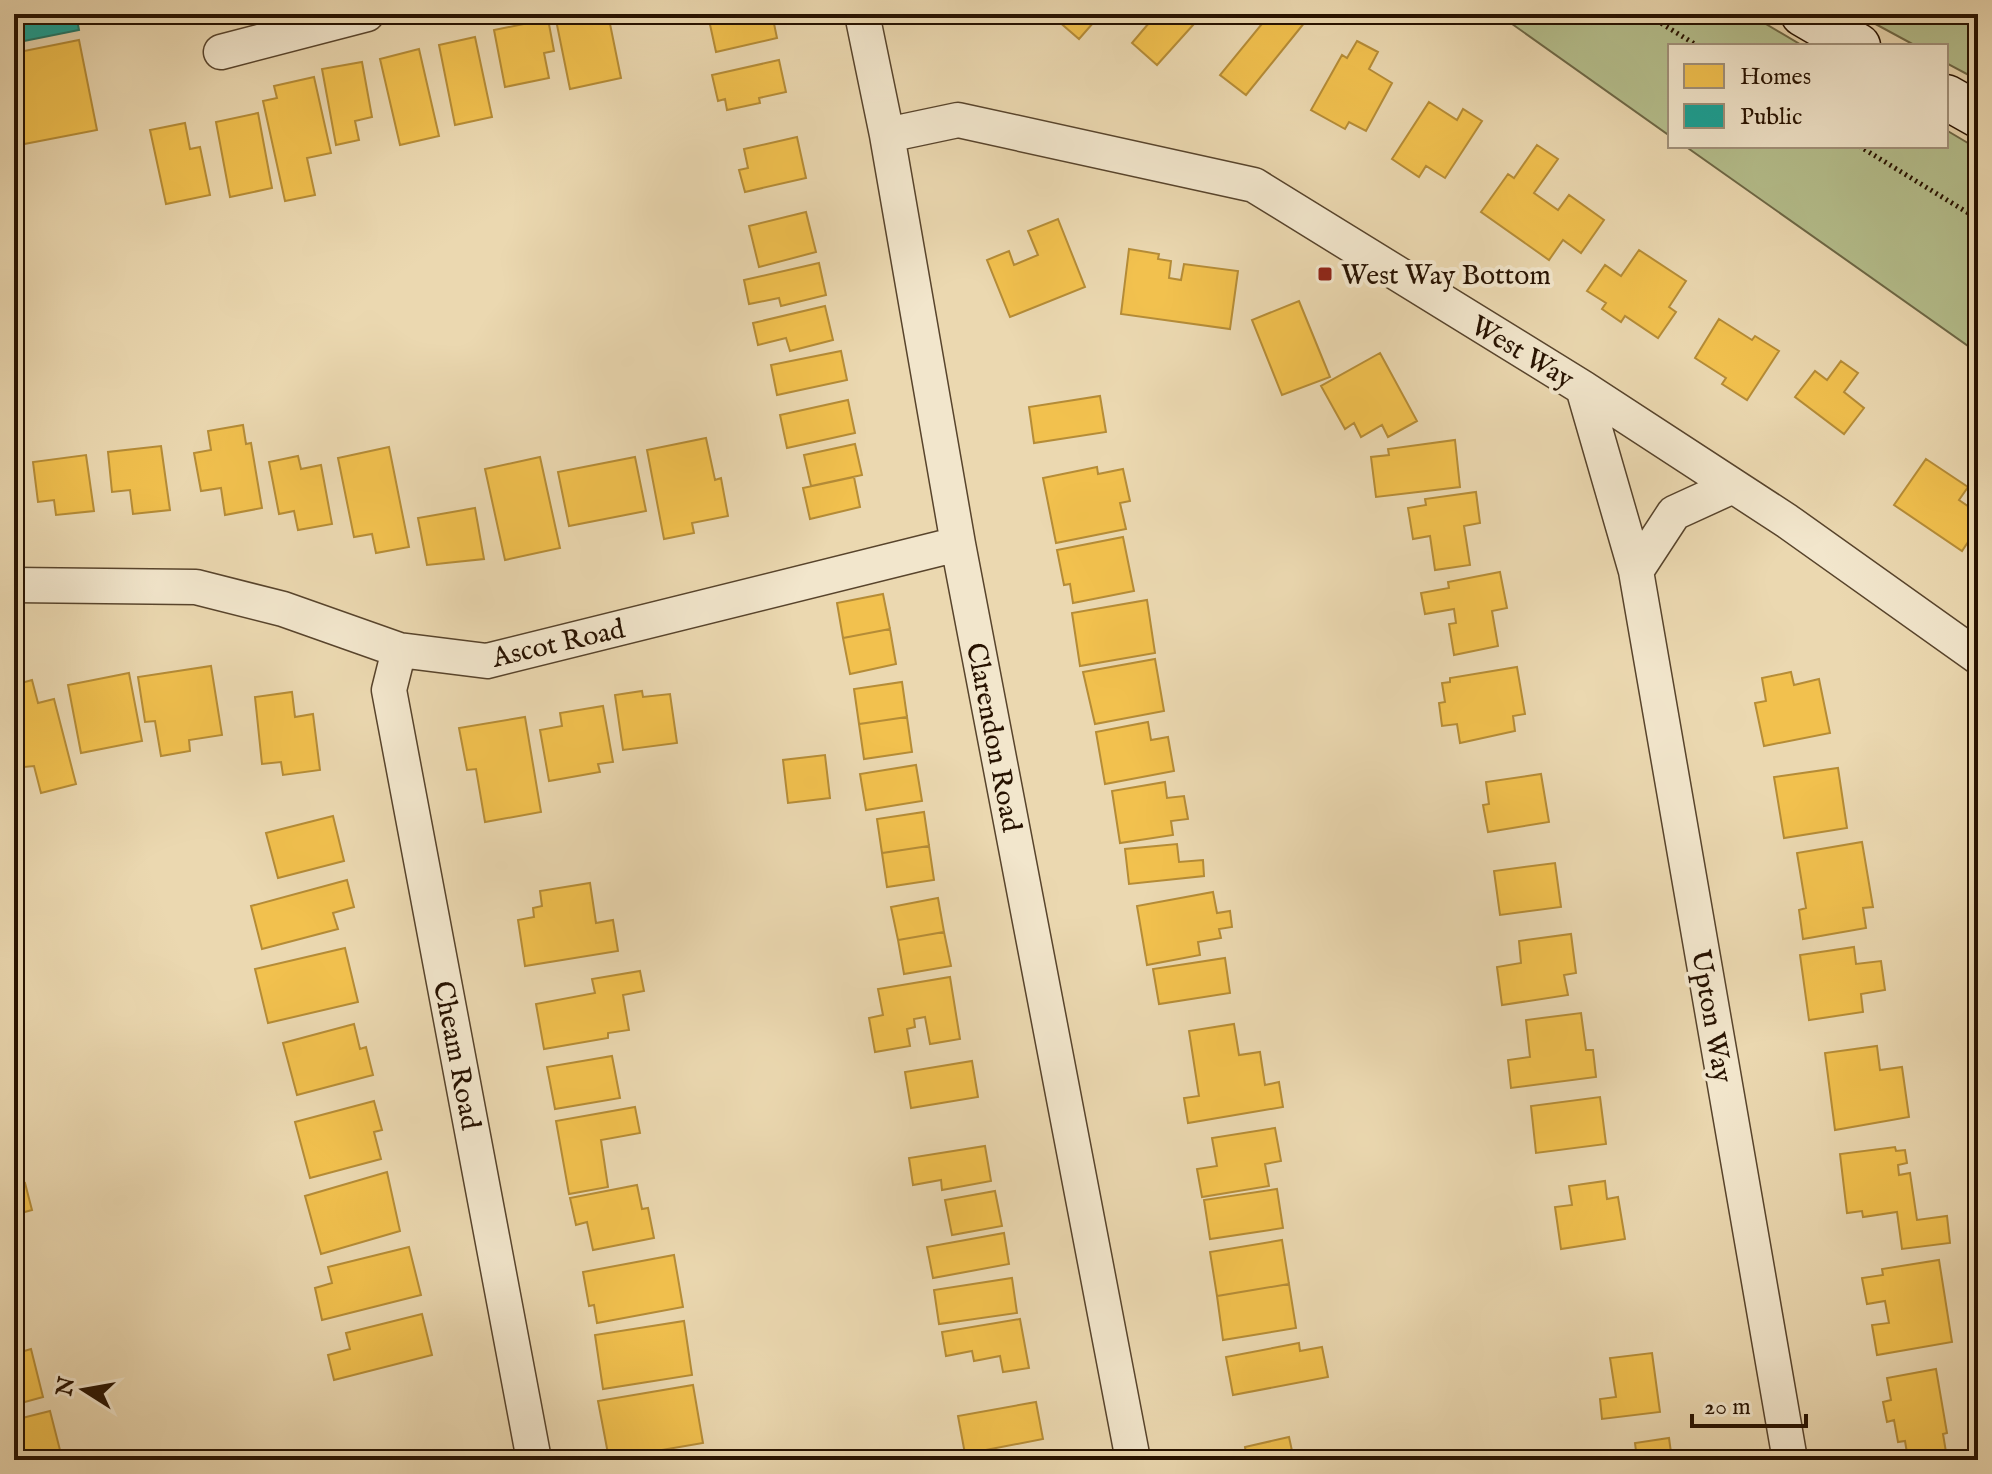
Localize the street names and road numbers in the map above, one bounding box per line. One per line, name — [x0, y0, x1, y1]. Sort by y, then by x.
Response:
street label: West Way — [1464, 309, 1580, 398]
street label: Ascot Road — [488, 612, 628, 677]
street label: Clarendon Road — [957, 640, 1028, 835]
street label: Upton Way — [1682, 947, 1739, 1086]
street label: Cheam Road — [424, 978, 487, 1133]

